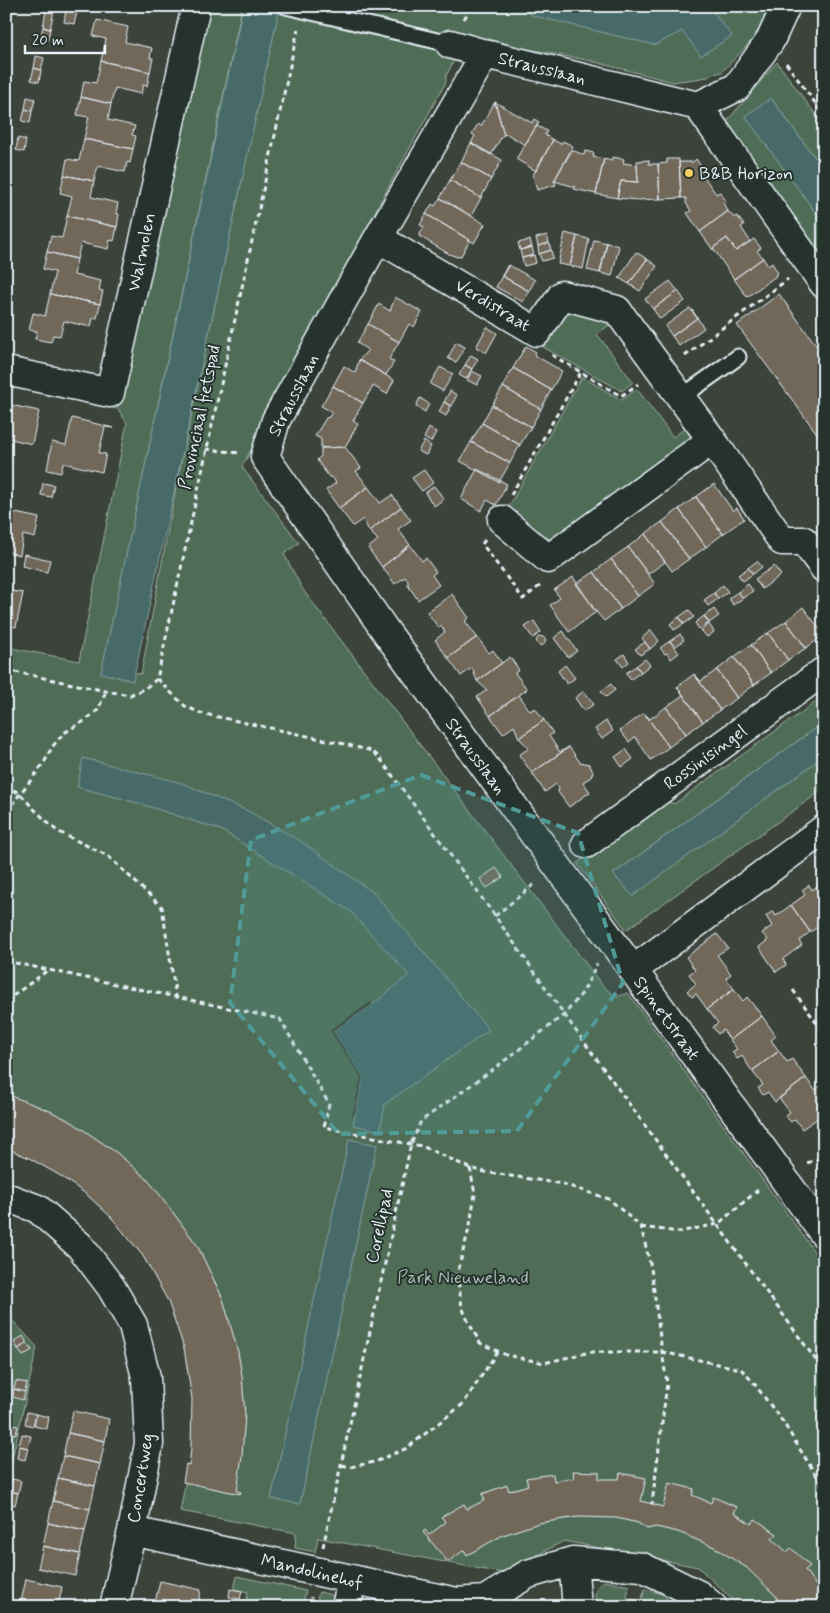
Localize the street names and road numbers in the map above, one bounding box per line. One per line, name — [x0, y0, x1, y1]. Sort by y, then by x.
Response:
street label: Strausslaan — [495, 46, 588, 91]
street label: Walmolen — [122, 211, 162, 294]
street label: Verdistraat — [450, 274, 535, 338]
street label: Provinciaal fietspad — [173, 343, 227, 492]
street label: Strausslaan — [263, 350, 325, 441]
street label: Strausslaan — [439, 713, 511, 800]
street label: Rossinisingel — [659, 720, 752, 796]
street label: Spinetstraat — [627, 972, 705, 1066]
street label: Corellipad — [360, 1187, 400, 1266]
street label: Concertweg — [122, 1432, 160, 1525]
street label: Mandolinehof — [258, 1549, 365, 1595]

